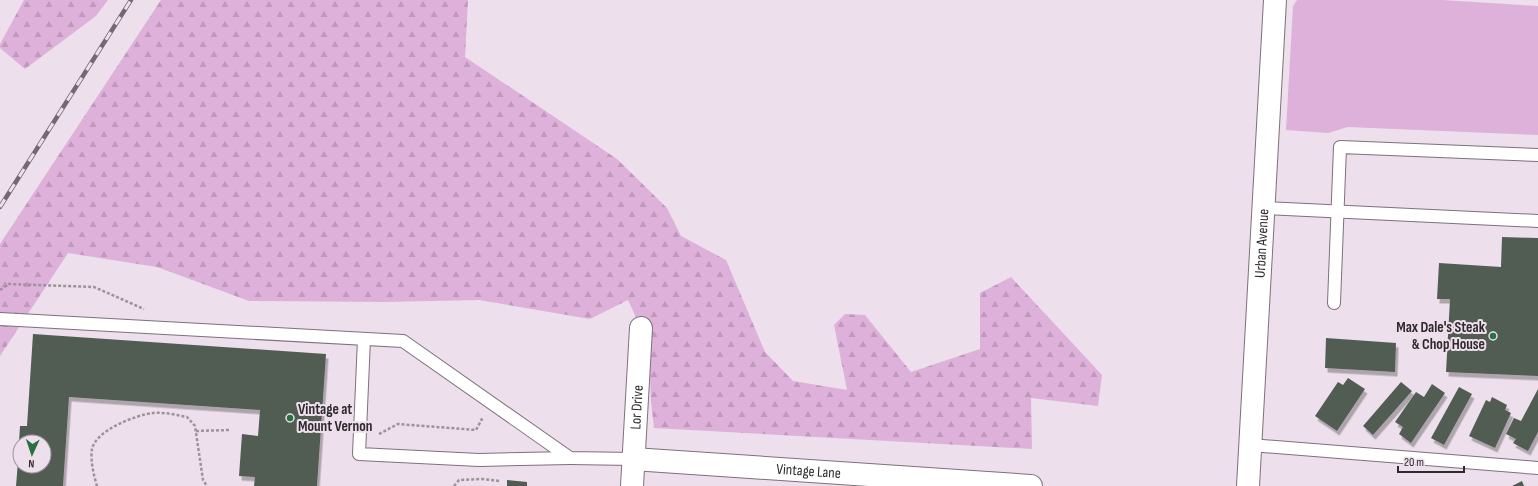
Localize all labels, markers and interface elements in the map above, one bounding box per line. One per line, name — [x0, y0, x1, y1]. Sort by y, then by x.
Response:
street label: Urban Avenue — [1250, 208, 1273, 278]
place label: Max Dale's Steak & Chop House — [1396, 318, 1486, 354]
marker: Max Dale's Steak & Chop House — [1488, 331, 1498, 341]
street label: Lor Drive — [626, 384, 647, 430]
place label: Vintage at Mount Vernon — [298, 400, 372, 436]
marker: Vintage at Mount Vernon — [285, 413, 295, 423]
north arrow — [12, 434, 52, 474]
scale bar — [1398, 448, 1464, 474]
text: 20 m — [1404, 455, 1424, 470]
text: N — [28, 457, 35, 470]
street label: Vintage Lane — [776, 459, 841, 483]

